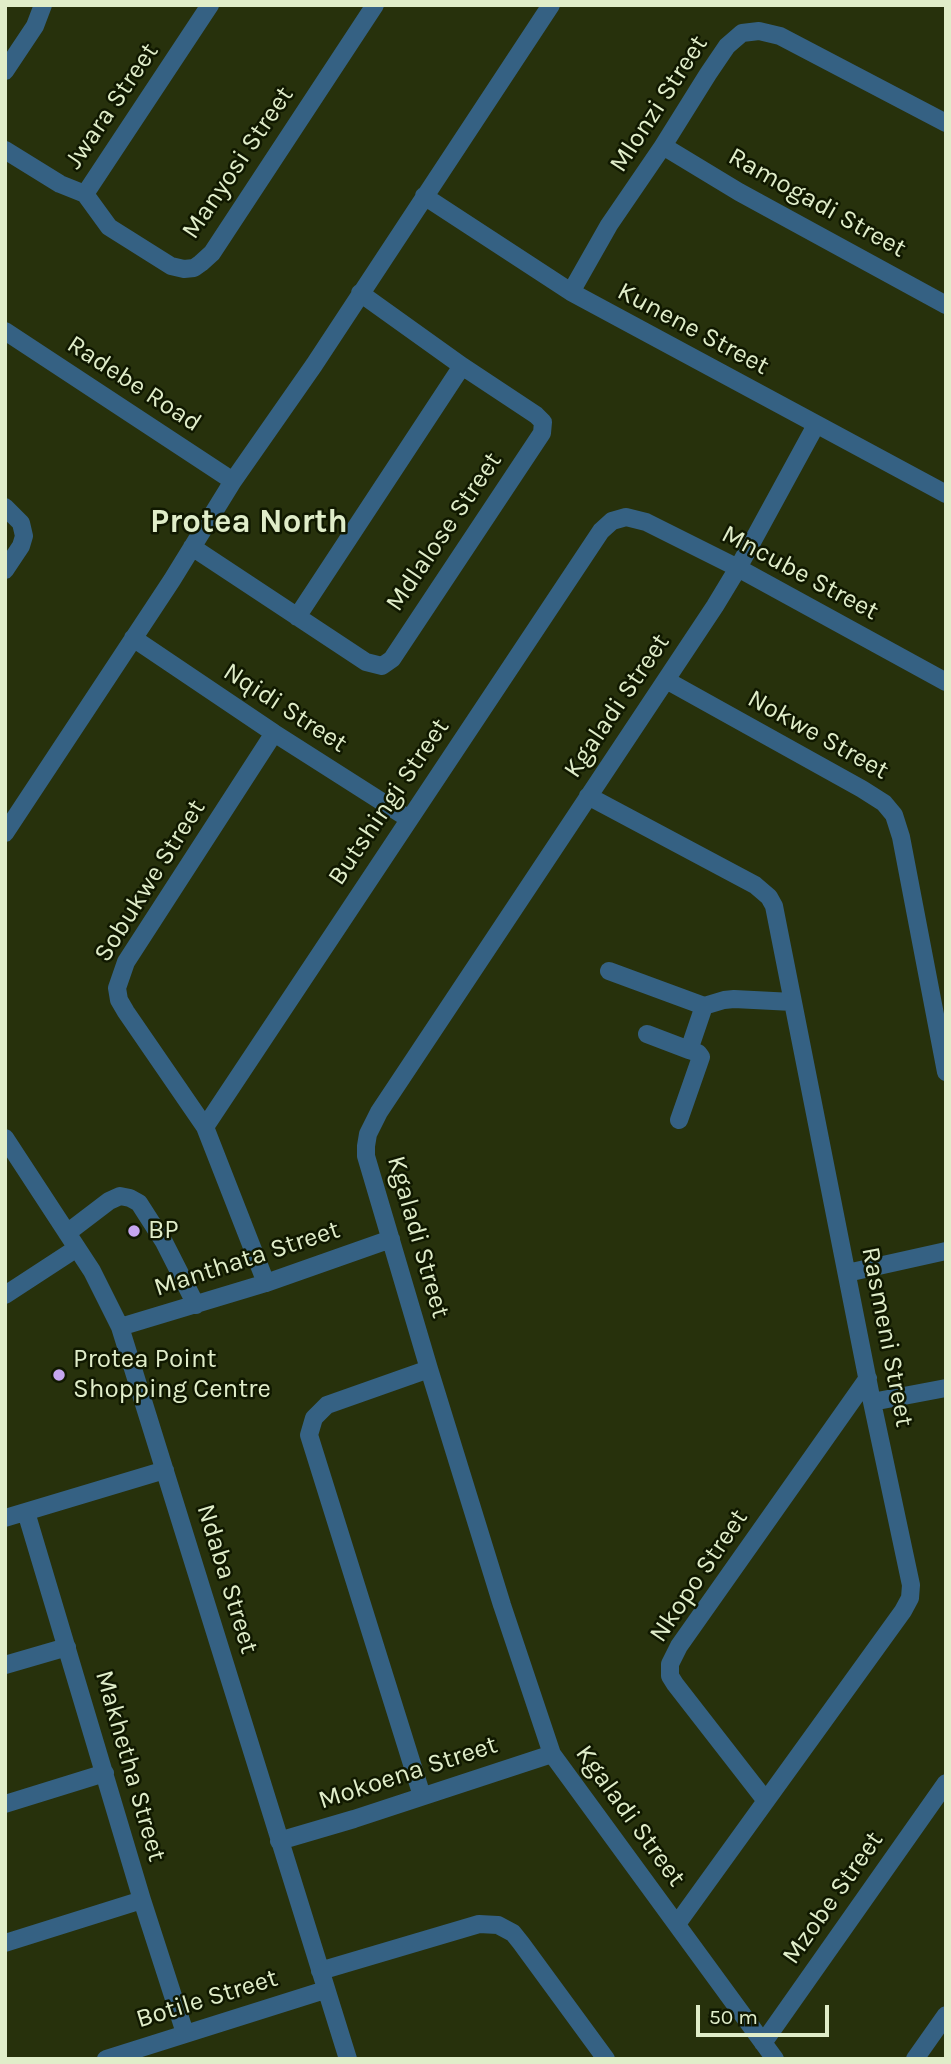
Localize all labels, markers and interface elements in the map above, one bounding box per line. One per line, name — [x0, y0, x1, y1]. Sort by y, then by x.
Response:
street label: Mlonzi Street — [603, 30, 715, 178]
street label: Jwara Street — [59, 37, 165, 175]
street label: Manyosi Street — [175, 81, 301, 245]
street label: Ramogadi Street — [723, 141, 911, 265]
street label: Kunene Street — [612, 276, 774, 382]
street label: Radebe Road — [61, 329, 207, 439]
street label: Mdlalose Street — [379, 447, 509, 617]
district label: Protea North — [150, 503, 348, 543]
street label: Mncube Street — [716, 519, 884, 627]
street label: Kgaladi Street — [557, 628, 677, 784]
street label: Nqidi Street — [217, 656, 353, 760]
street label: Nokwe Street — [742, 683, 894, 787]
street label: Butshingi Street — [322, 713, 456, 891]
street label: Sobukwe Street — [88, 794, 212, 968]
street label: Kgaladi Street — [380, 1152, 456, 1322]
street label: Manthata Street — [150, 1214, 344, 1304]
place label: BP — [148, 1215, 179, 1247]
marker: BP — [126, 1223, 142, 1239]
street label: Rasmeni Street — [854, 1244, 920, 1430]
place label: Protea Point Shopping Centre — [73, 1344, 271, 1406]
marker: Protea Point Shopping Centre — [51, 1367, 67, 1383]
street label: Ndaba Street — [189, 1500, 265, 1658]
street label: Nkopo Street — [643, 1504, 755, 1648]
street label: Makhetha Street — [88, 1667, 172, 1865]
street label: Mokoena Street — [315, 1729, 501, 1817]
street label: Kgaladi Street — [568, 1739, 692, 1893]
street label: Mzobe Street — [776, 1826, 890, 1970]
street label: Botile Street — [133, 1963, 281, 2035]
scale bar — [699, 1990, 832, 2034]
text: 50 m — [709, 2005, 758, 2029]

